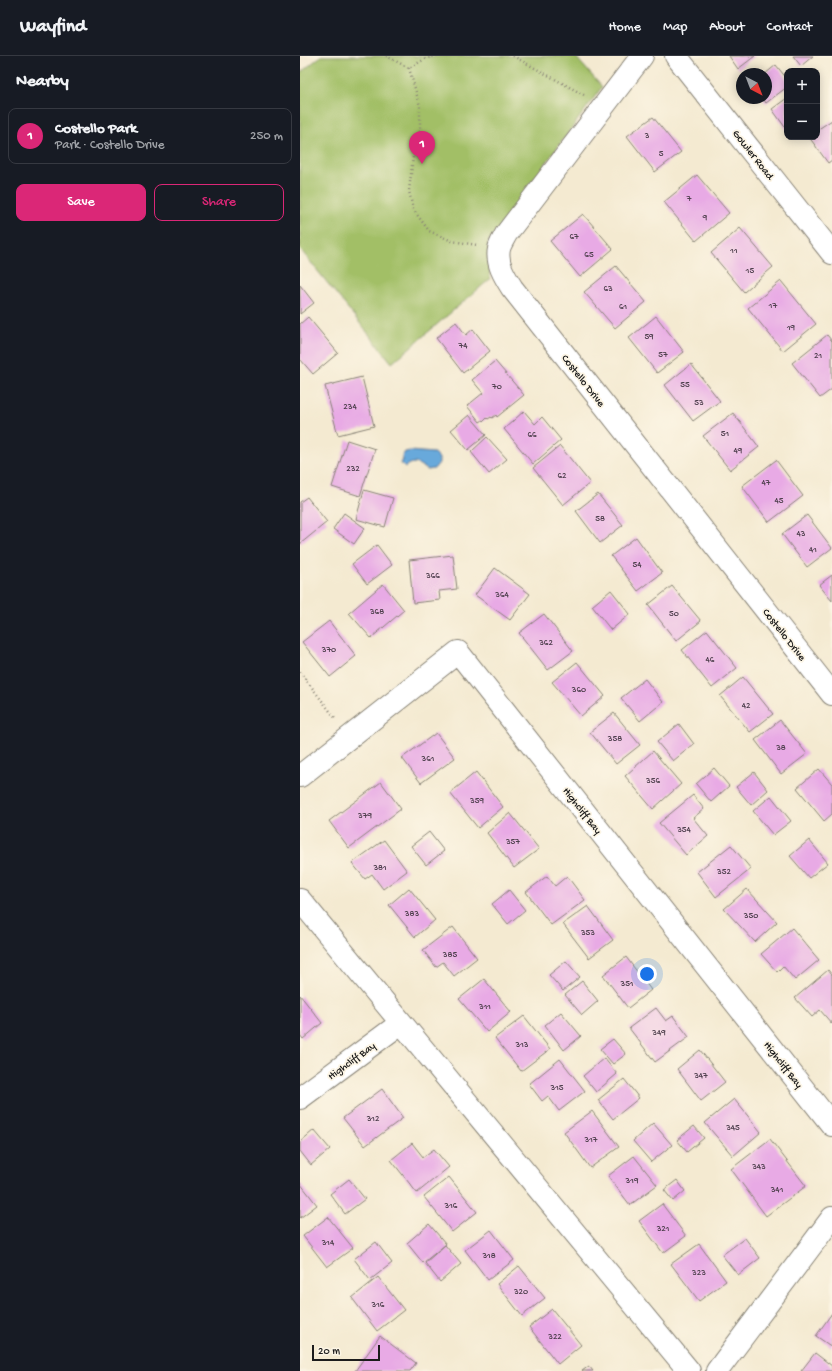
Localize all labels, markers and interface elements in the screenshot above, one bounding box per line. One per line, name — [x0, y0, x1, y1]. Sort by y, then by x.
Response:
text: Wayfind — [20, 16, 86, 39]
text: Home — [609, 19, 641, 36]
text: Map — [663, 19, 687, 36]
text: About — [709, 19, 745, 36]
text: Contact — [767, 19, 812, 36]
north arrow — [736, 68, 772, 104]
map controls — [784, 68, 820, 140]
button: + — [784, 68, 820, 104]
text: Nearby — [16, 72, 69, 92]
button: − — [784, 104, 820, 140]
text: Costello Park — [55, 120, 137, 138]
street label: Gowler Road — [729, 128, 777, 184]
text: 1 — [27, 129, 33, 144]
text: 250 m — [250, 129, 283, 144]
pin: 1 — [409, 131, 435, 164]
house number: 3 — [644, 131, 650, 142]
text: Park · Costello Drive — [55, 138, 165, 153]
house number: 5 — [659, 149, 664, 160]
button: Save — [16, 184, 146, 221]
button: Share — [154, 184, 284, 221]
house number: 7 — [686, 194, 692, 205]
house number: 9 — [702, 213, 708, 224]
house number: 67 — [569, 232, 579, 243]
house number: 11 — [729, 246, 738, 257]
house number: 65 — [584, 250, 594, 261]
house number: 15 — [745, 266, 754, 277]
house number: 63 — [603, 284, 613, 295]
house number: 17 — [768, 301, 777, 312]
house number: 61 — [619, 302, 627, 313]
house number: 19 — [786, 323, 796, 334]
house number: 59 — [644, 332, 654, 343]
house number: 74 — [458, 341, 468, 352]
house number: 57 — [658, 350, 668, 361]
house number: 21 — [814, 351, 822, 362]
street label: Costello Drive — [558, 353, 607, 410]
house number: 55 — [680, 380, 690, 391]
house number: 70 — [491, 382, 502, 393]
house number: 53 — [694, 398, 704, 409]
house number: 234 — [343, 402, 357, 413]
house number: 51 — [721, 429, 730, 440]
house number: 66 — [527, 430, 537, 441]
house number: 49 — [734, 446, 743, 457]
house number: 232 — [346, 464, 360, 475]
house number: 62 — [558, 471, 567, 482]
house number: 47 — [762, 478, 771, 489]
house number: 45 — [775, 496, 784, 507]
house number: 58 — [595, 514, 605, 525]
house number: 43 — [797, 529, 806, 540]
house number: 41 — [809, 545, 817, 556]
house number: 54 — [633, 560, 642, 571]
house number: 366 — [425, 571, 440, 582]
house number: 364 — [494, 590, 509, 601]
house number: 368 — [369, 607, 384, 618]
street label: Costello Drive — [759, 607, 808, 664]
house number: 50 — [669, 609, 679, 620]
house number: 362 — [538, 638, 553, 649]
house number: 370 — [321, 645, 336, 656]
house number: 46 — [706, 655, 715, 666]
house number: 360 — [571, 685, 586, 696]
house number: 42 — [742, 701, 751, 712]
house number: 358 — [607, 734, 622, 745]
house number: 38 — [775, 743, 786, 754]
house number: 361 — [421, 754, 435, 765]
house number: 356 — [645, 776, 660, 787]
street label: Highcliff Bay — [560, 785, 604, 837]
house number: 359 — [469, 796, 484, 807]
house number: 379 — [357, 811, 372, 822]
house number: 354 — [676, 825, 692, 836]
house number: 357 — [505, 837, 520, 848]
house number: 381 — [372, 863, 387, 874]
house number: 352 — [716, 867, 731, 878]
house number: 383 — [404, 909, 419, 920]
house number: 350 — [743, 911, 758, 922]
house number: 353 — [580, 928, 595, 939]
house number: 385 — [442, 950, 457, 961]
your location — [637, 964, 657, 984]
house number: 351 — [619, 979, 634, 990]
house number: 311 — [478, 1002, 491, 1013]
house number: 349 — [651, 1028, 666, 1039]
street label: Highcliff Bay — [325, 1039, 379, 1083]
street label: Highcliff Bay — [761, 1039, 805, 1091]
house number: 313 — [515, 1040, 529, 1051]
house number: 347 — [693, 1071, 708, 1082]
house number: 315 — [549, 1083, 564, 1094]
house number: 312 — [366, 1114, 380, 1125]
house number: 345 — [725, 1123, 740, 1134]
house number: 317 — [584, 1135, 598, 1146]
house number: 343 — [751, 1162, 766, 1173]
house number: 319 — [625, 1176, 639, 1187]
house number: 341 — [770, 1185, 784, 1196]
house number: 316 — [444, 1201, 458, 1212]
house number: 321 — [656, 1224, 670, 1235]
house number: 314 — [321, 1238, 335, 1249]
house number: 318 — [481, 1251, 496, 1262]
house number: 323 — [691, 1268, 706, 1279]
house number: 320 — [513, 1287, 528, 1298]
house number: 316 — [371, 1300, 385, 1311]
house number: 322 — [547, 1332, 562, 1343]
scale bar — [312, 1343, 380, 1362]
text: 20 m — [318, 1346, 340, 1358]

